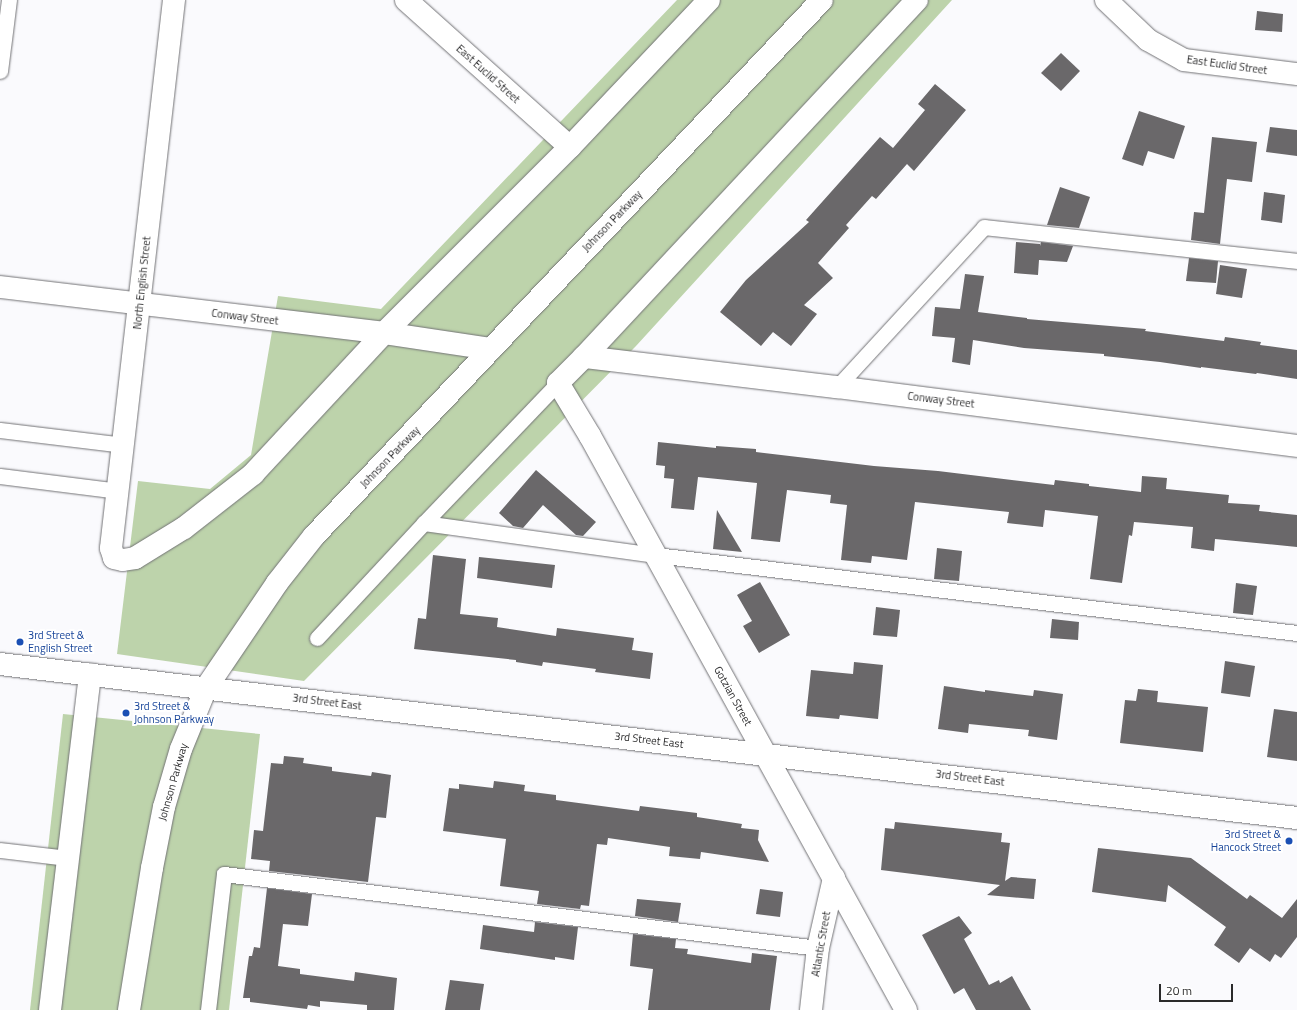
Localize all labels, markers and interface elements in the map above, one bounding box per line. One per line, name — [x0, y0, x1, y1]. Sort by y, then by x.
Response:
street label: East Euclid Street — [453, 42, 523, 106]
street label: East Euclid Street — [1186, 53, 1268, 77]
street label: Johnson Parkway — [579, 188, 645, 254]
street label: North English Street — [131, 236, 153, 330]
street label: Conway Street — [211, 306, 279, 328]
street label: Conway Street — [907, 389, 975, 411]
street label: Johnson Parkway — [357, 424, 423, 490]
place label: 3rd Street & English Street — [28, 629, 92, 655]
marker: 3rd Street & English Street — [15, 637, 25, 647]
street label: Gotzian Street — [711, 664, 755, 728]
street label: 3rd Street East — [292, 691, 362, 713]
place label: 3rd Street & Johnson Parkway — [134, 700, 214, 726]
marker: 3rd Street & Johnson Parkway — [121, 708, 131, 718]
street label: 3rd Street East — [614, 729, 684, 751]
street label: Johnson Parkway — [156, 742, 190, 822]
street label: 3rd Street East — [935, 767, 1005, 789]
place label: 3rd Street & Hancock Street — [1211, 828, 1281, 854]
marker: 3rd Street & Hancock Street — [1284, 836, 1294, 846]
street label: Atlantic Street — [809, 910, 833, 978]
scale bar — [1161, 976, 1235, 1002]
text: 20 m — [1166, 981, 1192, 1000]

